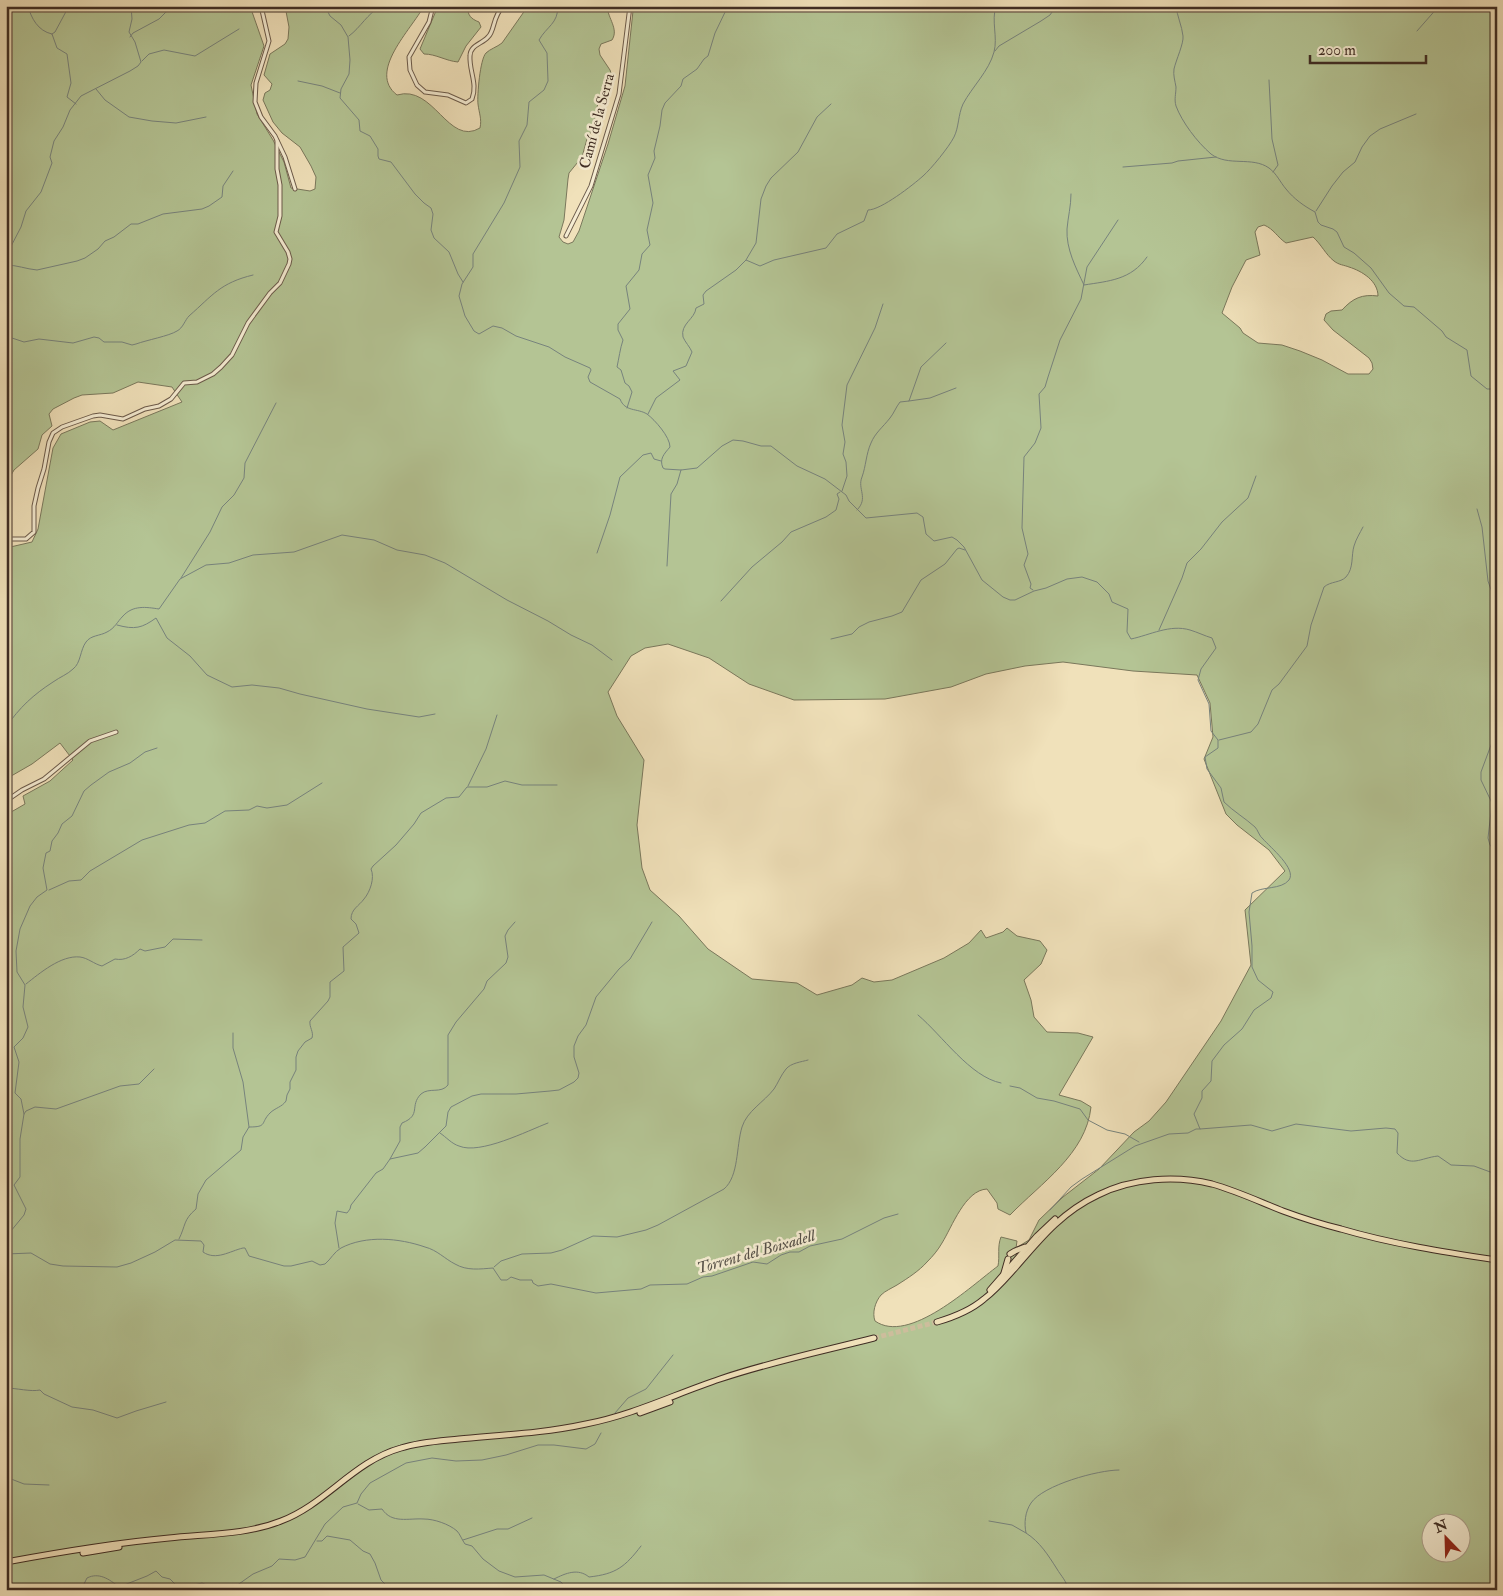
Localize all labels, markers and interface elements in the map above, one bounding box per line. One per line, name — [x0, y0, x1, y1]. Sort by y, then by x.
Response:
scale bar — [1310, 32, 1427, 64]
text: 200 m — [1318, 41, 1356, 60]
street label: Camí de la Serra — [575, 71, 619, 171]
water label: Torrent del Boixadell — [695, 1225, 818, 1278]
north arrow — [1420, 1514, 1470, 1564]
text: N — [1431, 1516, 1451, 1537]

